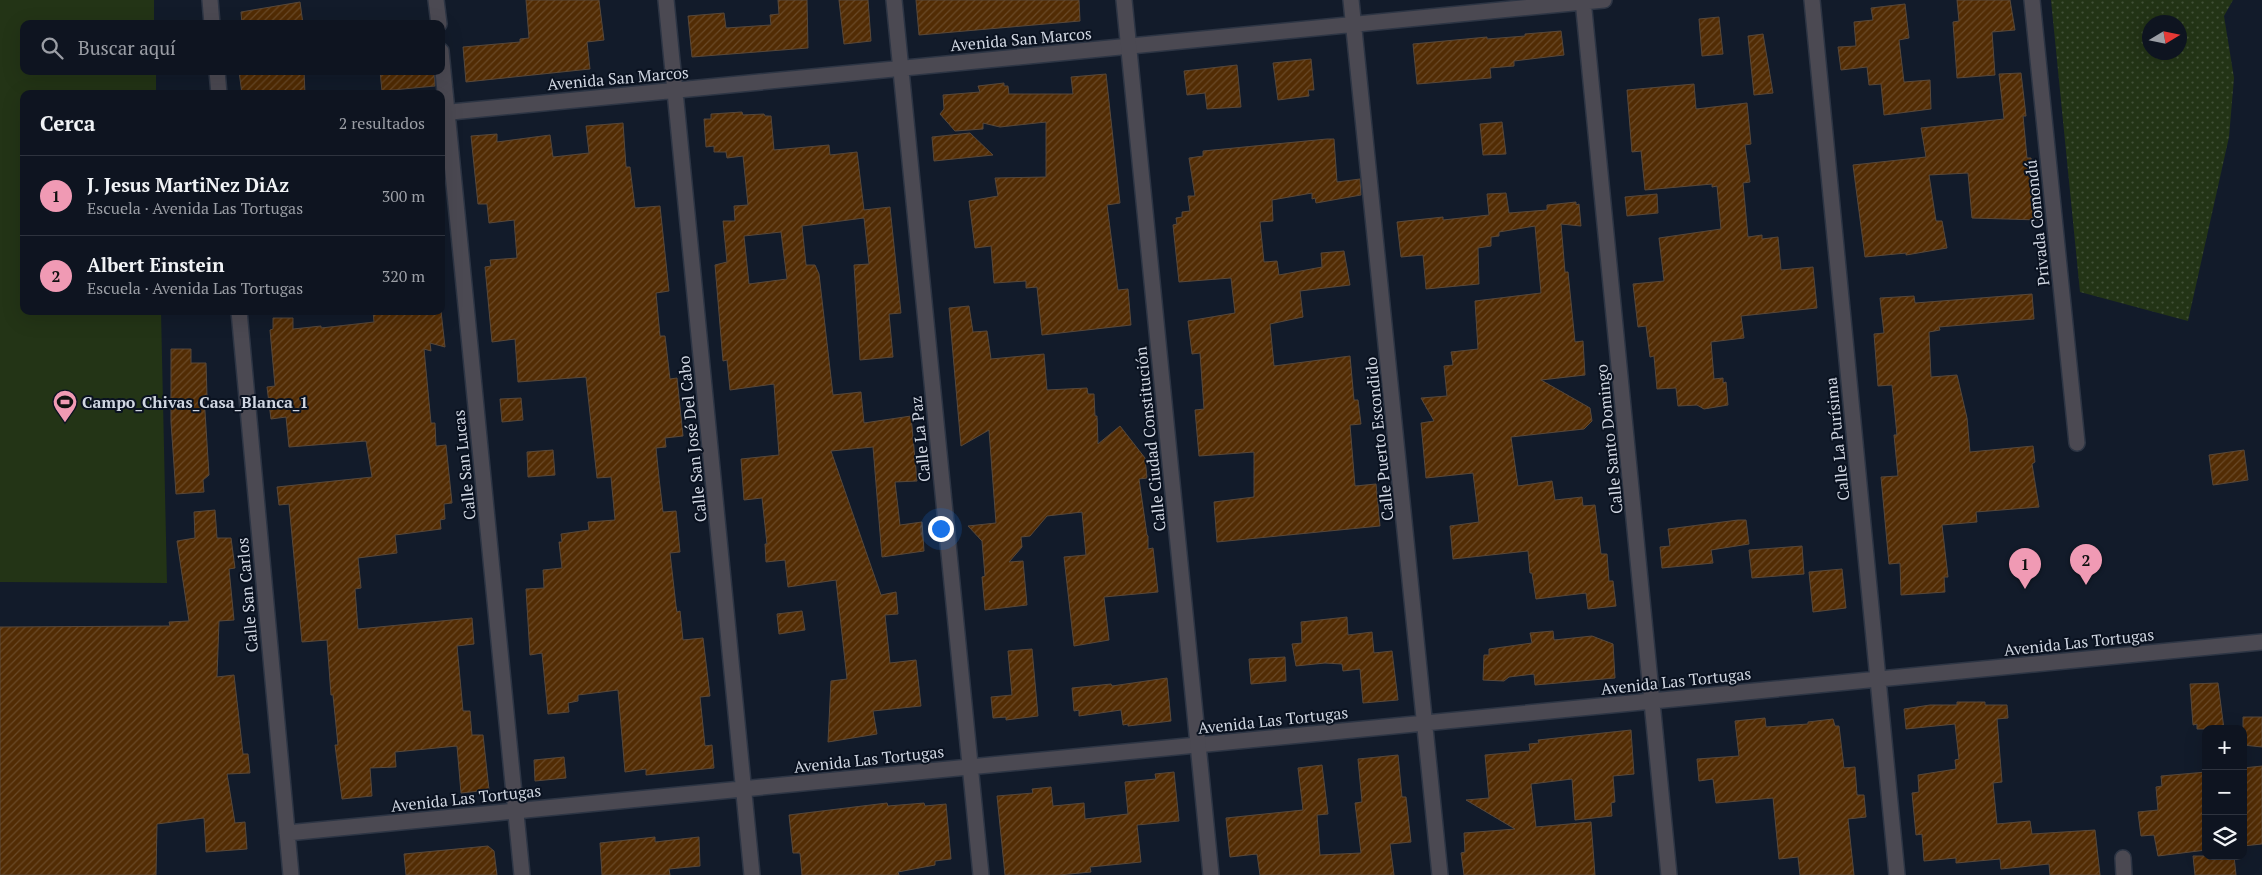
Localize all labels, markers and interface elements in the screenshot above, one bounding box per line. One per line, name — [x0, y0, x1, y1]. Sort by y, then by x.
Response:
north arrow — [2142, 15, 2187, 60]
search box — [20, 20, 445, 75]
street label: Avenida San Marcos — [949, 22, 1093, 56]
icon: search — [38, 34, 66, 62]
text: Buscar aquí — [78, 35, 176, 60]
street label: Avenida San Marcos — [546, 61, 690, 95]
text: Cerca — [40, 109, 95, 137]
text: 2 resultados — [339, 112, 425, 134]
street label: Privada Comondú — [2019, 159, 2055, 287]
text: J. Jesus MartiNez DiAz — [87, 172, 289, 197]
text: 1 — [51, 185, 61, 207]
text: 300 m — [382, 185, 425, 207]
text: Escuela · Avenida Las Tortugas — [87, 197, 303, 219]
text: Albert Einstein — [87, 252, 224, 277]
text: 2 — [51, 265, 61, 287]
text: 320 m — [382, 265, 425, 287]
text: Escuela · Avenida Las Tortugas — [87, 277, 303, 299]
street label: Calle Ciudad Constitución — [1129, 345, 1171, 532]
street label: Calle San José Del Cabo — [672, 355, 712, 523]
street label: Calle Puerto Escondido — [1359, 356, 1399, 522]
street label: Calle Santo Domingo — [1590, 363, 1628, 515]
street label: Calle La Purísima — [1820, 376, 1854, 502]
sports icon: Campo_Chivas_Casa_Blanca_1 — [52, 389, 78, 423]
place label: Campo_Chivas_Casa_Blanca_1 — [82, 391, 308, 413]
street label: Calle La Paz — [905, 395, 935, 483]
street label: Calle San Lucas — [447, 409, 481, 521]
your location — [928, 516, 954, 542]
street label: Calle San Carlos — [231, 537, 263, 653]
pin: 2 — [2070, 544, 2102, 585]
pin: 1 — [2009, 548, 2041, 589]
street label: Avenida Las Tortugas — [2003, 623, 2155, 661]
street label: Avenida Las Tortugas — [1600, 662, 1752, 700]
street label: Avenida Las Tortugas — [1197, 701, 1349, 739]
map controls — [2202, 725, 2247, 860]
button: + — [2202, 725, 2247, 770]
street label: Avenida Las Tortugas — [793, 740, 945, 778]
button: − — [2202, 770, 2247, 815]
street label: Avenida Las Tortugas — [390, 779, 542, 817]
button: layers — [2202, 815, 2247, 860]

